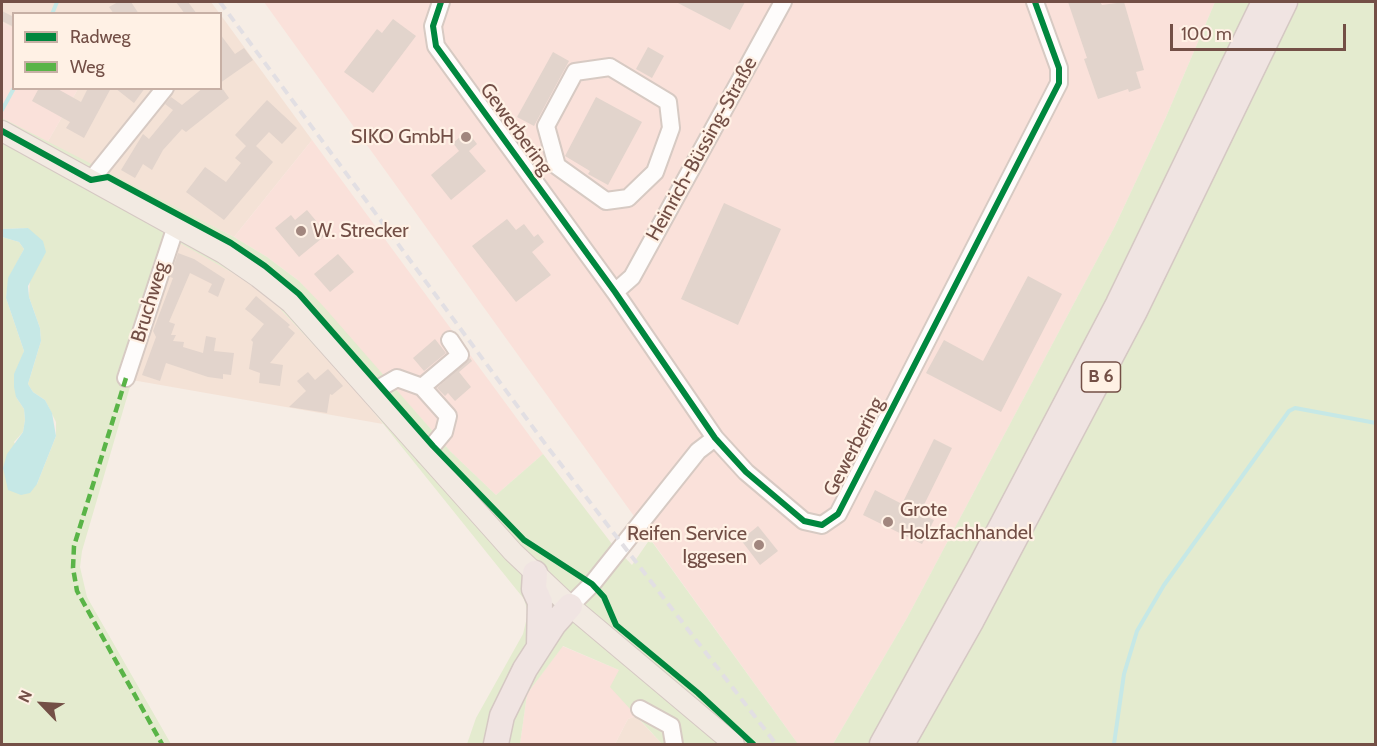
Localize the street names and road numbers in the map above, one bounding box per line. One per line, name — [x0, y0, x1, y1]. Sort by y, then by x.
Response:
street label: Heinrich-Büssing-Straße — [641, 53, 763, 245]
street label: Gewerbering — [475, 78, 557, 180]
street label: Bruchweg — [126, 259, 174, 345]
road number: B 6 — [1082, 362, 1120, 392]
street label: Gewerbering — [819, 394, 889, 500]

